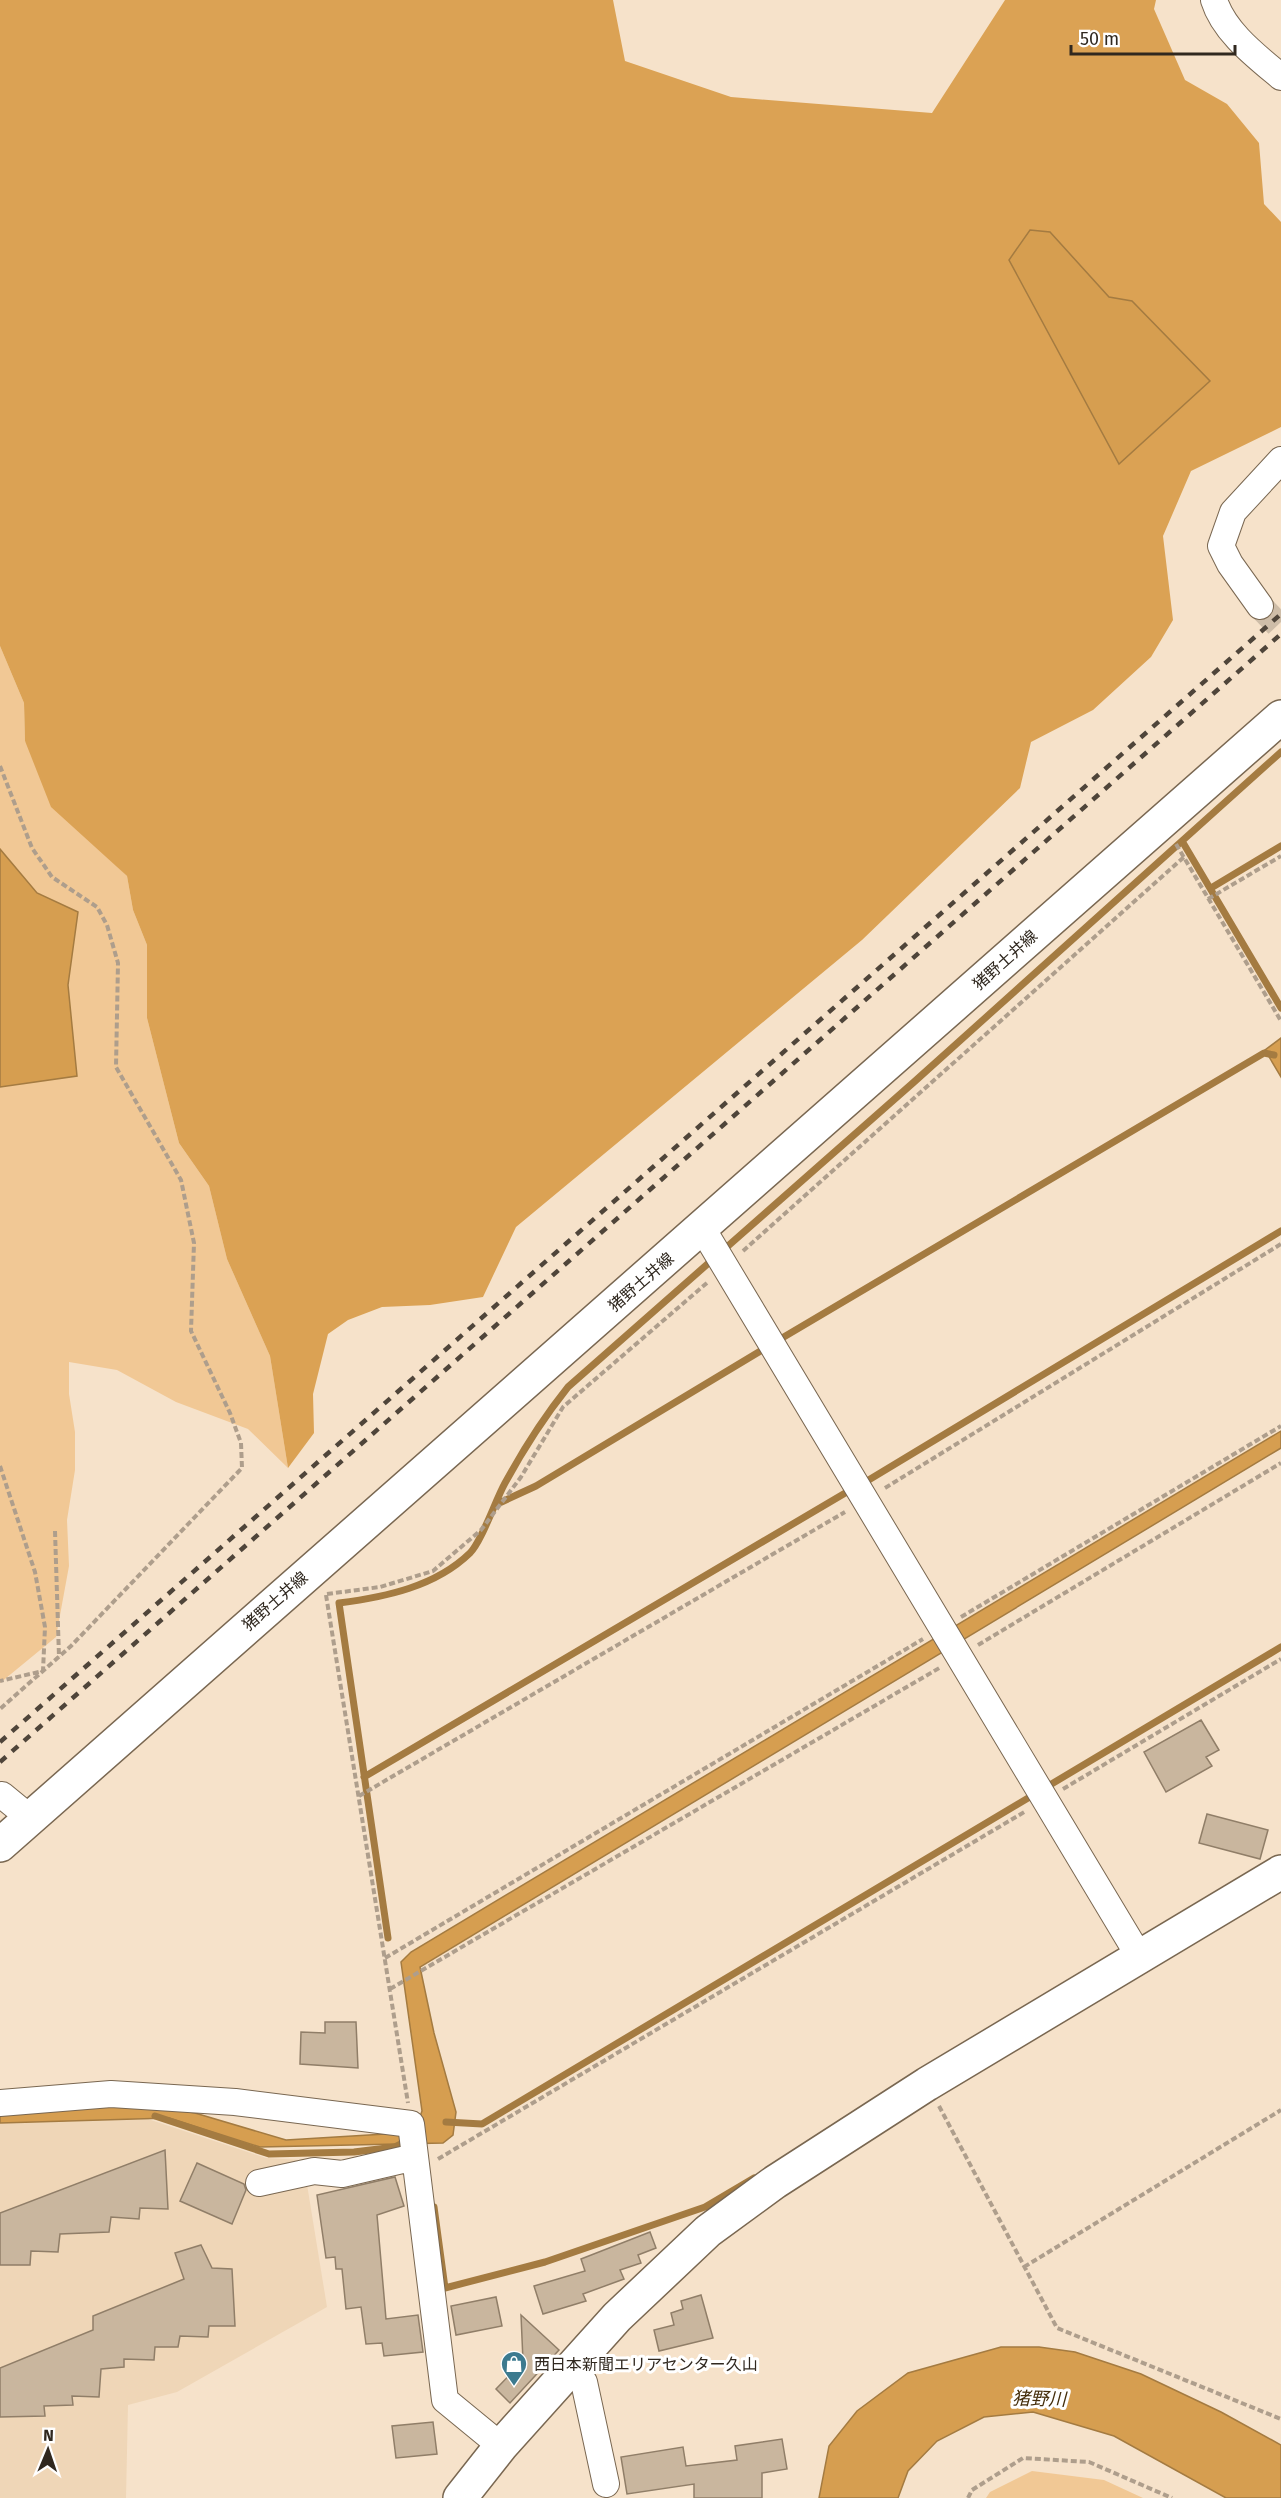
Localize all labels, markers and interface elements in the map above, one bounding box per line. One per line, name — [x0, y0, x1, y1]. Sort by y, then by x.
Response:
scale bar — [1071, 18, 1234, 56]
text: 50 m — [1080, 28, 1119, 50]
street label: 猪野土井線 — [969, 926, 1041, 994]
street label: 猪野土井線 — [605, 1249, 677, 1315]
street label: 猪野土井線 — [239, 1568, 311, 1634]
shop icon: 西日本新聞エリアセンター久山 — [499, 2349, 529, 2387]
place label: 西日本新聞エリアセンター久山 — [534, 2355, 758, 2374]
water label: 猪野川 — [1012, 2388, 1068, 2411]
north arrow — [18, 2420, 78, 2480]
text: N — [43, 2426, 54, 2445]

